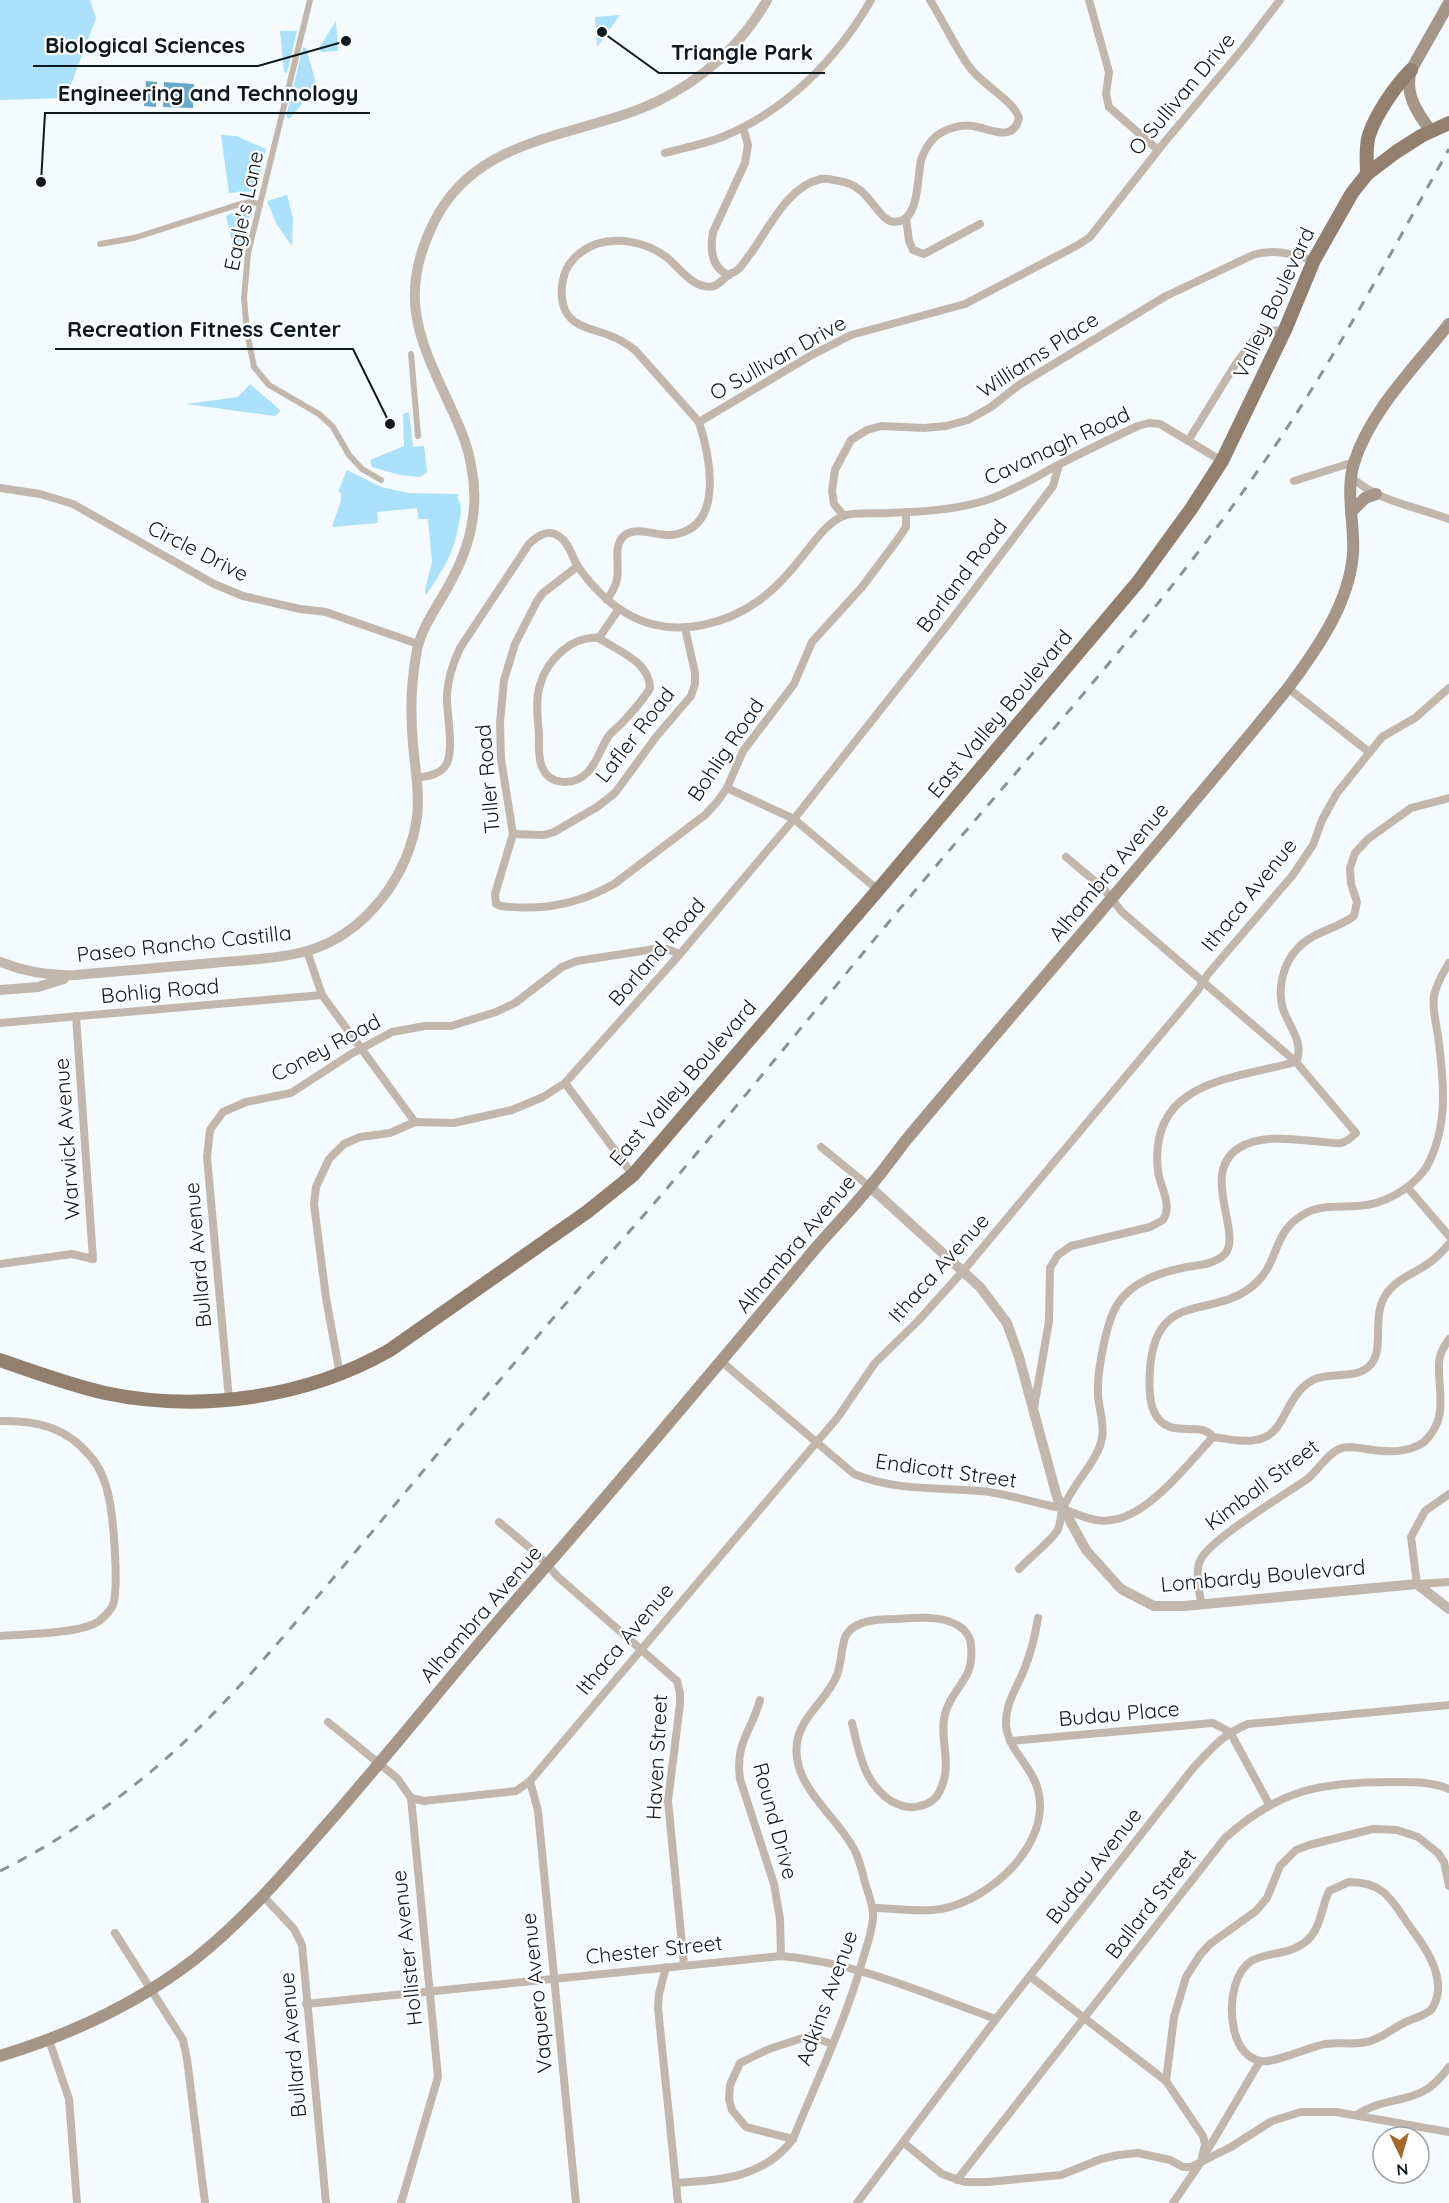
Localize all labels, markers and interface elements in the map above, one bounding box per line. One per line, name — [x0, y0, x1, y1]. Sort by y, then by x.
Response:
callout: Biological Sciences — [33, 26, 258, 66]
street label: O Sullivan Drive — [1122, 27, 1240, 160]
text: Biological Sciences — [45, 31, 245, 59]
callout: Triangle Park — [659, 33, 825, 73]
text: Triangle Park — [671, 38, 813, 66]
callout: Engineering and Technology — [45, 73, 370, 113]
text: Engineering and Technology — [58, 79, 358, 107]
street label: Eagle's Lane — [218, 149, 268, 273]
street label: Valley Boulevard — [1227, 223, 1320, 382]
street label: Williams Place — [972, 305, 1103, 403]
callout: Recreation Fitness Center — [55, 309, 353, 349]
street label: O Sullivan Drive — [705, 309, 850, 405]
text: Recreation Fitness Center — [67, 315, 341, 343]
street label: Cavanagh Road — [980, 400, 1134, 490]
street label: Circle Drive — [144, 514, 253, 587]
street label: Borland Road — [910, 514, 1012, 637]
street label: East Valley Boulevard — [921, 624, 1077, 803]
street label: Lafler Road — [589, 681, 680, 787]
street label: Bohlig Road — [681, 693, 769, 806]
street label: Tuller Road — [469, 723, 505, 835]
street label: Alhambra Avenue — [1043, 797, 1174, 946]
street label: Ithaca Avenue — [1195, 832, 1302, 956]
street label: Borland Road — [602, 892, 710, 1011]
street label: Paseo Rancho Castilla — [75, 919, 293, 967]
street label: Bohlig Road — [100, 972, 220, 1008]
street label: East Valley Boulevard — [603, 994, 761, 1171]
street label: Coney Road — [266, 1007, 385, 1087]
street label: Warwick Avenue — [47, 1057, 85, 1221]
street label: Alhambra Avenue — [730, 1169, 861, 1318]
street label: Bullard Avenue — [178, 1181, 216, 1329]
street label: Ithaca Avenue — [882, 1207, 994, 1327]
street label: Kimball Street — [1199, 1433, 1324, 1536]
street label: Endicott Street — [874, 1447, 1018, 1493]
street label: Alhambra Avenue — [414, 1540, 547, 1687]
street label: Lombardy Boulevard — [1160, 1553, 1366, 1597]
street label: Ithaca Avenue — [570, 1577, 679, 1700]
street label: Haven Street — [640, 1693, 672, 1820]
street label: Budau Place — [1057, 1695, 1180, 1731]
street label: Round Drive — [748, 1760, 804, 1882]
street label: Budau Avenue — [1040, 1802, 1147, 1929]
street label: Ballard Street — [1099, 1843, 1201, 1964]
street label: Hollister Avenue — [385, 1869, 427, 2027]
street label: Vaquero Avenue — [515, 1912, 557, 2074]
street label: Adkins Avenue — [790, 1927, 862, 2069]
street label: Chester Street — [584, 1929, 724, 1969]
street label: Bullard Avenue — [273, 1971, 311, 2119]
north arrow — [1371, 2125, 1431, 2185]
text: N — [1396, 2159, 1409, 2180]

